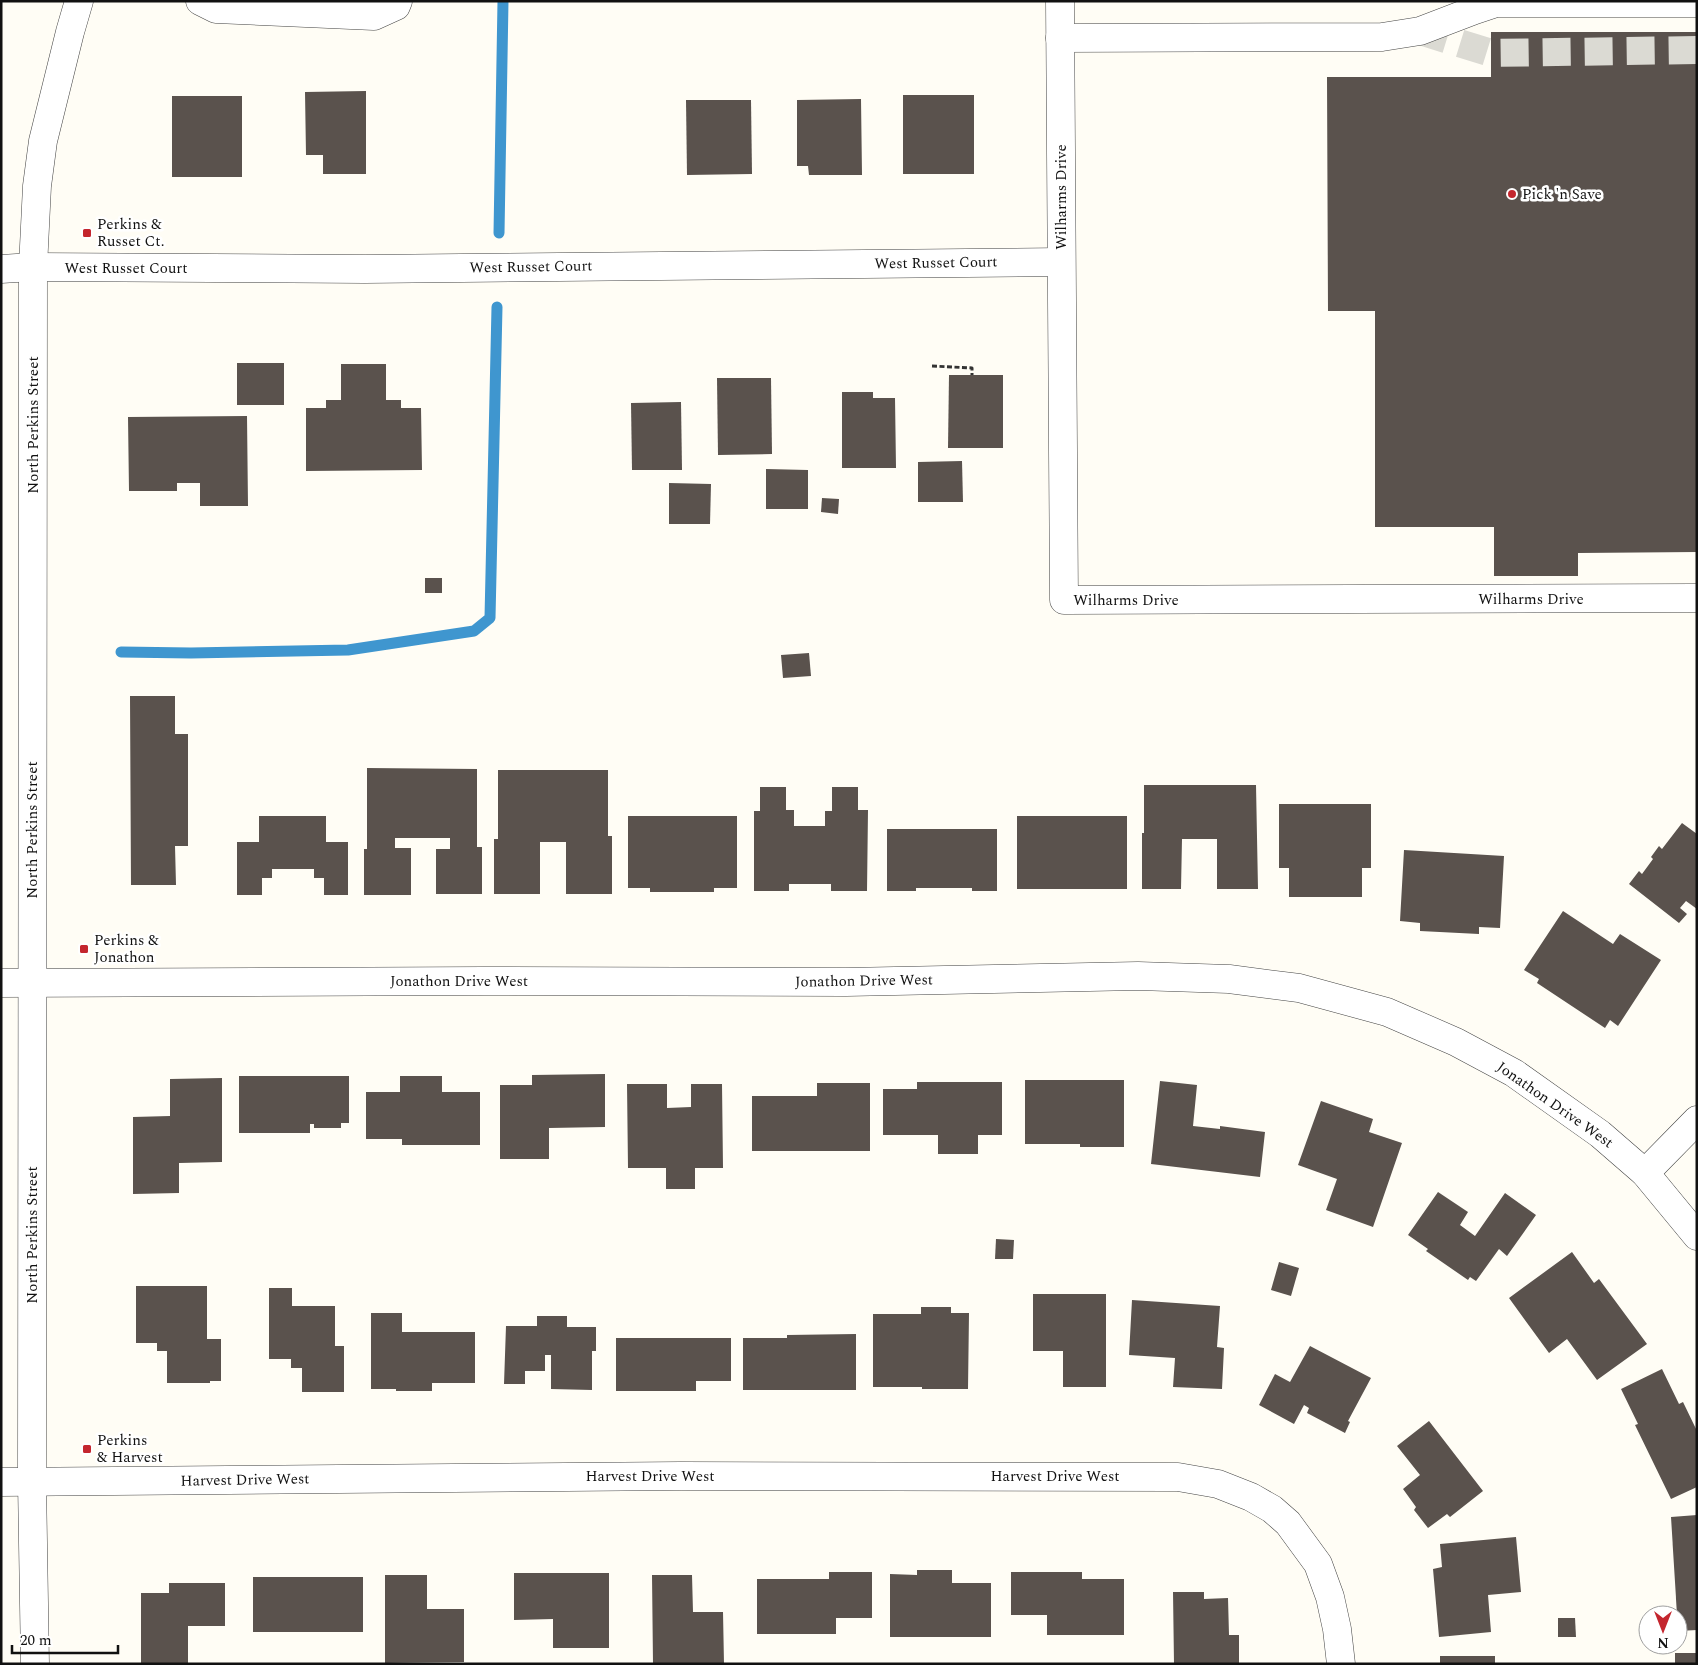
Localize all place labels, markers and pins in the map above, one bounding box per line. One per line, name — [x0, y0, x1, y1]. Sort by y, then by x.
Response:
place label: Pick 'n Save — [1522, 183, 1602, 206]
marker: Pick 'n Save — [1506, 188, 1518, 200]
place label: Perkins & Russet Ct. — [97, 213, 164, 253]
marker: Perkins & Russet Ct. — [81, 227, 93, 239]
place label: Perkins & Jonathon — [94, 929, 159, 969]
marker: Perkins & Jonathon — [78, 943, 90, 955]
place label: Perkins & Harvest — [97, 1429, 163, 1469]
marker: Perkins & Harvest — [81, 1443, 93, 1455]

